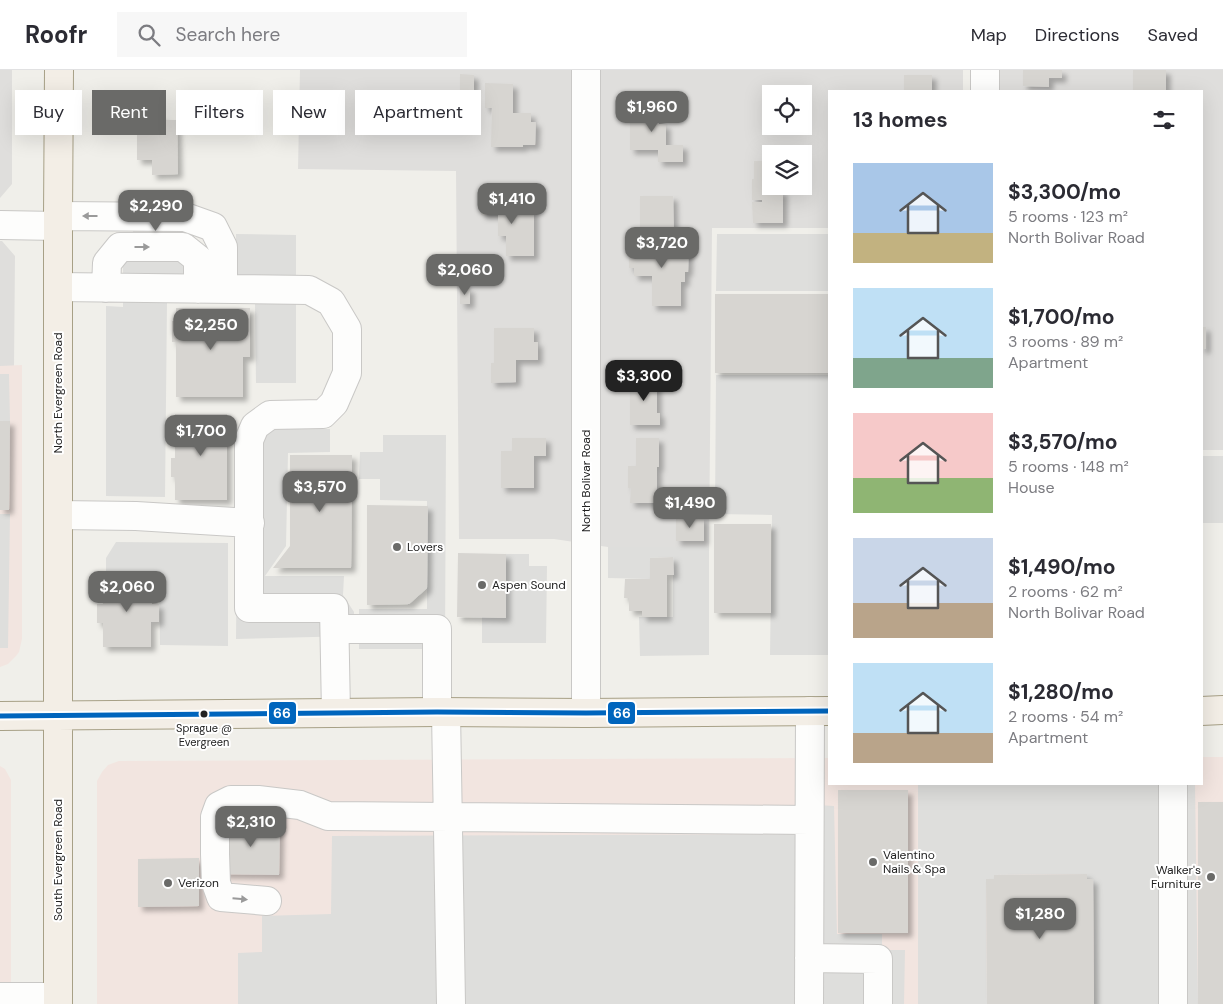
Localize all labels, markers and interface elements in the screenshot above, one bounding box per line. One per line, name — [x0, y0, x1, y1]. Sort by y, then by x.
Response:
search box — [117, 12, 467, 57]
text: Roofr — [25, 19, 87, 50]
icon: search — [135, 21, 163, 49]
text: Search here — [175, 22, 280, 47]
text: Map — [971, 23, 1007, 47]
text: Directions — [1035, 23, 1120, 47]
text: Saved — [1148, 23, 1198, 47]
map controls — [762, 85, 812, 195]
button: locate — [762, 85, 812, 135]
chip: Buy — [15, 90, 82, 135]
chip: Rent — [92, 90, 166, 135]
chip: Filters — [176, 90, 263, 135]
chip: New — [273, 90, 345, 135]
chip: Apartment — [355, 90, 481, 135]
pin: $1,960 — [611, 90, 693, 133]
text: $1,960 — [627, 96, 678, 117]
text: 13 homes — [853, 106, 948, 134]
icon: filters — [1150, 106, 1178, 134]
button: layers — [762, 145, 812, 195]
text: $3,300/mo — [1008, 178, 1121, 206]
pin: $1,410 — [471, 182, 553, 225]
icon: home — [893, 183, 953, 243]
text: $1,410 — [489, 188, 535, 209]
pin: $2,290 — [115, 190, 197, 232]
text: $2,290 — [129, 195, 183, 216]
text: 5 rooms · 123 m² — [1008, 206, 1128, 227]
one-way arrow — [81, 212, 97, 220]
pin: $3,720 — [621, 226, 703, 269]
text: North Bolivar Road — [1008, 227, 1145, 248]
text: $3,720 — [636, 232, 688, 253]
one-way arrow — [134, 243, 150, 251]
pin: $2,060 — [424, 254, 506, 296]
text: $2,060 — [437, 259, 493, 280]
text: $1,700/mo — [1008, 303, 1115, 331]
pin: $2,250 — [170, 308, 252, 351]
icon: home — [893, 308, 953, 368]
text: $2,250 — [184, 314, 238, 335]
text: 3 rooms · 89 m² — [1008, 331, 1123, 352]
street label: North Evergreen Road — [50, 332, 66, 454]
text: Apartment — [1008, 352, 1088, 373]
pin: $3,300 — [603, 360, 685, 402]
text: $3,300 — [616, 365, 672, 386]
pin: $1,700 — [160, 414, 242, 457]
text: $1,700 — [176, 420, 226, 441]
text: $3,570/mo — [1008, 428, 1118, 456]
street label: North Bolivar Road — [578, 430, 594, 532]
icon: home — [893, 433, 953, 493]
text: 5 rooms · 148 m² — [1008, 456, 1129, 477]
pin: $3,570 — [279, 470, 361, 513]
text: $3,570 — [294, 476, 346, 497]
text: House — [1008, 477, 1055, 498]
pin: $1,490 — [649, 486, 731, 529]
text: $1,490 — [664, 492, 716, 513]
place label: Lovers — [407, 539, 443, 555]
marker: Lovers — [391, 541, 403, 553]
text: $1,490/mo — [1008, 553, 1116, 581]
icon: home — [893, 558, 953, 618]
pin: $2,060 — [86, 570, 168, 613]
text: $2,060 — [99, 576, 155, 597]
place label: Aspen Sound — [492, 577, 566, 593]
marker: Aspen Sound — [476, 579, 488, 591]
text: 2 rooms · 62 m² — [1008, 581, 1123, 602]
text: North Bolivar Road — [1008, 602, 1145, 623]
text: $1,280/mo — [1008, 678, 1114, 706]
icon: home — [893, 683, 953, 743]
line badge: 66 — [268, 701, 297, 725]
line badge: 66 — [607, 701, 636, 725]
text: 66 — [273, 704, 291, 722]
text: 66 — [613, 704, 631, 722]
text: 2 rooms · 54 m² — [1008, 706, 1123, 727]
marker: Sprague @ Evergreen — [199, 709, 209, 719]
place label: Sprague @ Evergreen — [176, 721, 232, 749]
text: Apartment — [1008, 727, 1088, 748]
street label: South Evergreen Road — [50, 799, 66, 921]
pin: $2,310 — [210, 806, 292, 848]
text: $2,310 — [226, 811, 276, 832]
place label: Valentino Nails & Spa — [883, 847, 946, 877]
marker: Valentino Nails & Spa — [867, 856, 879, 868]
place label: Walker's Furniture — [1151, 862, 1201, 892]
marker: Walker's Furniture — [1205, 871, 1217, 883]
place label: Verizon — [178, 875, 219, 891]
marker: Verizon — [162, 877, 174, 889]
one-way arrow — [233, 895, 249, 903]
pin: $1,280 — [999, 898, 1081, 940]
text: $1,280 — [1015, 903, 1065, 924]

